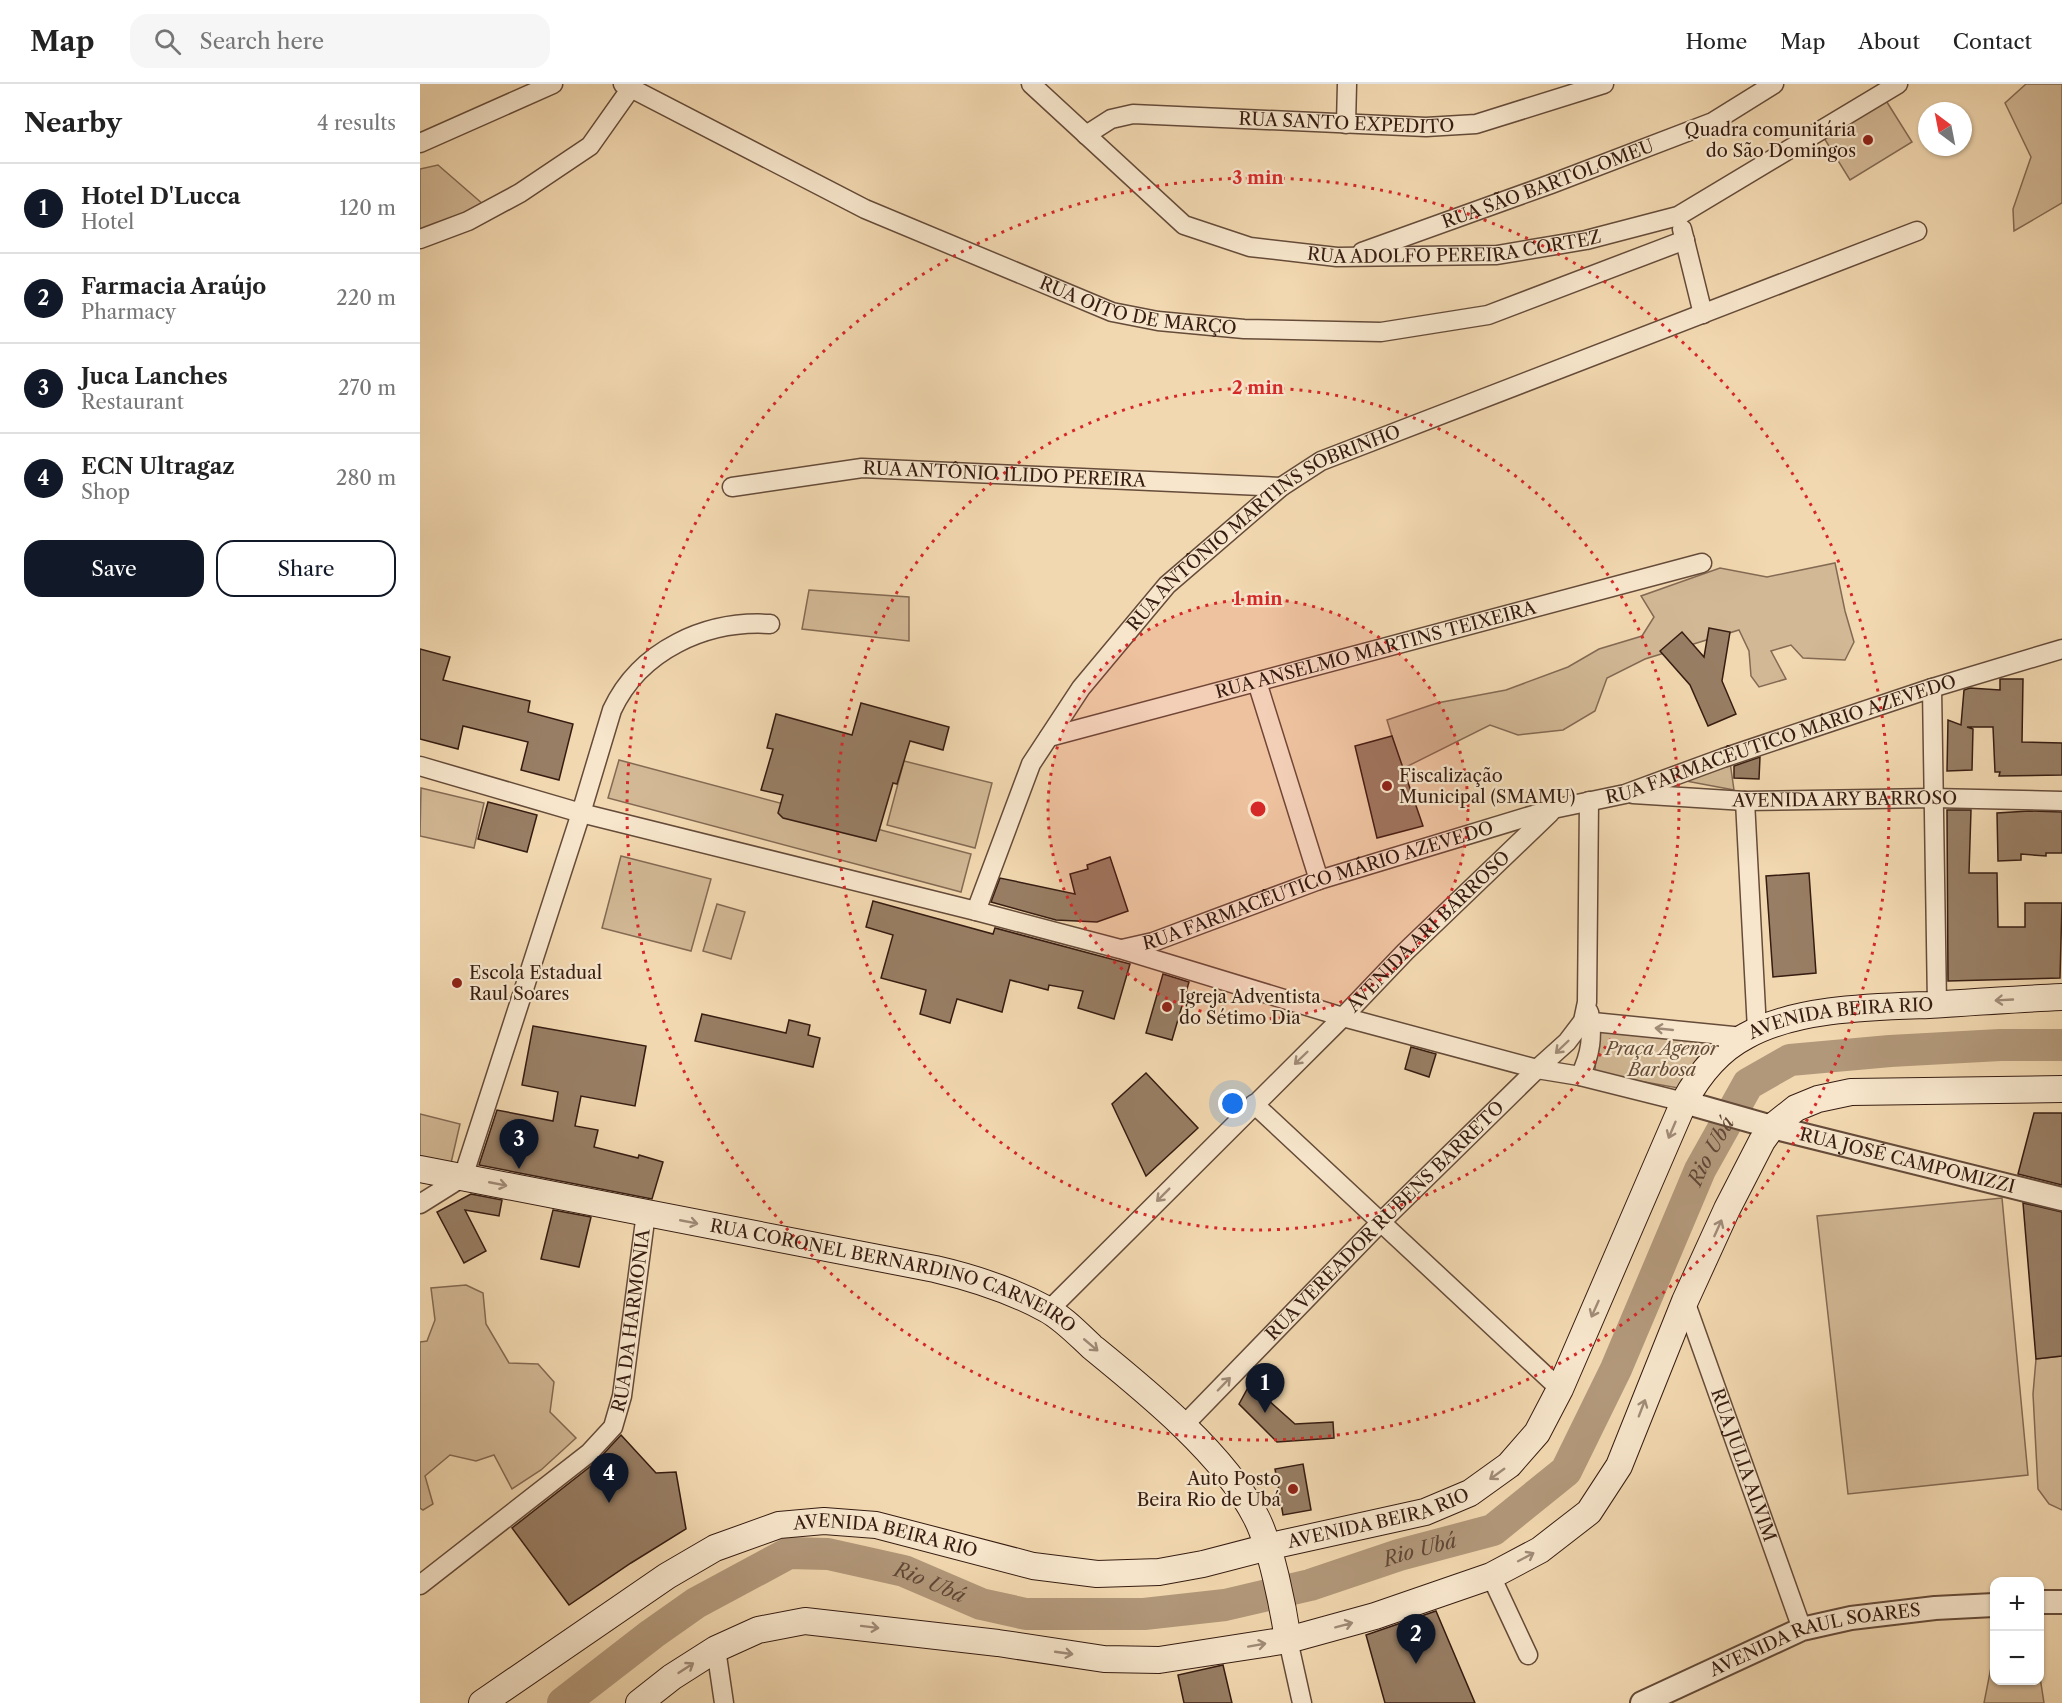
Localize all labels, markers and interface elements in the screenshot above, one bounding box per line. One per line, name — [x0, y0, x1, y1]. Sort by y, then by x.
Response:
search box — [130, 14, 550, 68]
text: Map — [30, 24, 94, 58]
icon: search — [151, 25, 184, 58]
text: Search here — [199, 28, 324, 55]
text: Home — [1686, 29, 1747, 54]
text: Map — [1780, 29, 1825, 54]
text: About — [1858, 29, 1920, 54]
text: Contact — [1953, 29, 2032, 54]
north arrow — [1918, 102, 1972, 156]
text: Nearby — [24, 107, 122, 139]
street label: RUA SANTO EXPEDITO — [1238, 108, 1455, 138]
text: 4 results — [317, 111, 396, 135]
place label: Quadra comunitária do São Domingos — [1684, 119, 1857, 162]
marker: Quadra comunitária do São Domingos — [1861, 133, 1875, 147]
street label: RUA SÃO BARTOLOMEU — [1439, 135, 1657, 233]
text: 3 min — [1232, 167, 1284, 189]
text: Hotel D'Lucca — [81, 183, 241, 210]
text: 1 — [39, 196, 48, 220]
text: 120 m — [339, 196, 396, 220]
text: Hotel — [81, 210, 134, 234]
street label: RUA ADOLFO PEREIRA CORTEZ — [1306, 225, 1604, 268]
street label: RUA OITO DE MARÇO — [1036, 272, 1238, 339]
text: Farmacia Araújo — [81, 273, 266, 300]
text: 2 — [38, 286, 49, 310]
text: 220 m — [336, 286, 396, 310]
text: Pharmacy — [81, 300, 176, 324]
text: Juca Lanches — [81, 363, 228, 390]
text: 3 — [38, 376, 49, 400]
text: 270 m — [338, 376, 396, 400]
text: 2 min — [1232, 377, 1285, 399]
text: Restaurant — [81, 390, 184, 414]
street label: RUA ANTÔNIO MARTINS SOBRINHO — [1122, 420, 1404, 635]
text: ECN Ultragaz — [81, 453, 235, 480]
street label: RUA ANTÔNIO ILIDO PEREIRA — [862, 457, 1147, 492]
text: 4 — [38, 466, 49, 490]
text: 280 m — [336, 466, 396, 490]
text: Shop — [81, 480, 130, 504]
button: Save — [24, 540, 204, 597]
button: Share — [216, 540, 396, 597]
text: 1 min — [1233, 588, 1283, 610]
street label: RUA ANSELMO MARTINS TEIXEIRA — [1213, 597, 1539, 703]
street label: RUA FARMACÊUTICO MÁRIO AZEVEDO — [1604, 670, 1959, 809]
place label: Fiscalização Municipal (SMAMU) — [1399, 765, 1575, 808]
marker: Fiscalização Municipal (SMAMU) — [1380, 779, 1394, 793]
street label: AVENIDA ARY BARROSO — [1731, 787, 1957, 812]
centre of rings — [1248, 799, 1268, 819]
street label: RUA FARMACÊUTICO MÁRIO AZEVEDO — [1141, 817, 1496, 955]
street label: AVENIDA ARI BARROSO — [1342, 846, 1515, 1017]
place label: Escola Estadual Raul Soares — [469, 962, 602, 1005]
marker: Escola Estadual Raul Soares — [450, 976, 464, 990]
place label: Igreja Adventista do Sétimo Dia — [1179, 986, 1321, 1029]
street label: AVENIDA BEIRA RIO — [1744, 994, 1934, 1044]
one-way arrow — [1994, 995, 2014, 1006]
marker: Igreja Adventista do Sétimo Dia — [1160, 1000, 1174, 1014]
one-way arrow — [1654, 1023, 1674, 1034]
park label: Praça Agenor Barbosa — [1604, 1038, 1720, 1081]
one-way arrow — [1554, 1039, 1569, 1054]
one-way arrow — [1294, 1050, 1309, 1065]
your location — [1218, 1089, 1247, 1118]
street label: RUA VEREADOR RUBENS BARRETO — [1261, 1096, 1509, 1345]
water label: Rio Ubá — [1682, 1112, 1739, 1191]
pin: 3 — [500, 1120, 538, 1169]
one-way arrow — [1666, 1120, 1677, 1138]
street label: RUA JOSÉ CAMPOMIZZI — [1797, 1123, 2017, 1198]
one-way arrow — [488, 1179, 507, 1190]
one-way arrow — [1156, 1188, 1170, 1203]
street label: RUA CORONEL BERNARDINO CARNEIRO — [708, 1215, 1080, 1337]
one-way arrow — [679, 1217, 699, 1228]
one-way arrow — [1714, 1219, 1725, 1237]
street label: RUA DA HARMONIA — [607, 1227, 655, 1415]
one-way arrow — [1589, 1299, 1600, 1318]
one-way arrow — [1082, 1338, 1098, 1351]
pin: 1 — [1246, 1364, 1284, 1413]
one-way arrow — [1216, 1376, 1231, 1391]
street label: RUA JULIA ALVIM — [1706, 1385, 1781, 1544]
one-way arrow — [1637, 1399, 1648, 1417]
pin: 4 — [590, 1454, 628, 1503]
place label: Auto Posto Beira Rio de Ubá — [1137, 1468, 1281, 1511]
one-way arrow — [1489, 1468, 1505, 1480]
marker: Auto Posto Beira Rio de Ubá — [1286, 1482, 1300, 1496]
street label: AVENIDA BEIRA RIO — [1284, 1484, 1473, 1553]
street label: AVENIDA BEIRA RIO — [791, 1510, 980, 1562]
water label: Rio Ubá — [1378, 1528, 1459, 1572]
one-way arrow — [1517, 1551, 1535, 1562]
water label: Rio Ubá — [890, 1557, 969, 1608]
map controls — [1990, 1577, 2044, 1685]
button: + — [1990, 1577, 2044, 1631]
street label: AVENIDA RAUL SOARES — [1705, 1599, 1922, 1682]
pin: 2 — [1396, 1614, 1436, 1664]
one-way arrow — [1334, 1619, 1353, 1630]
one-way arrow — [860, 1622, 880, 1633]
button: − — [1990, 1631, 2044, 1685]
one-way arrow — [1247, 1640, 1267, 1651]
one-way arrow — [1053, 1648, 1073, 1659]
one-way arrow — [677, 1662, 694, 1674]

